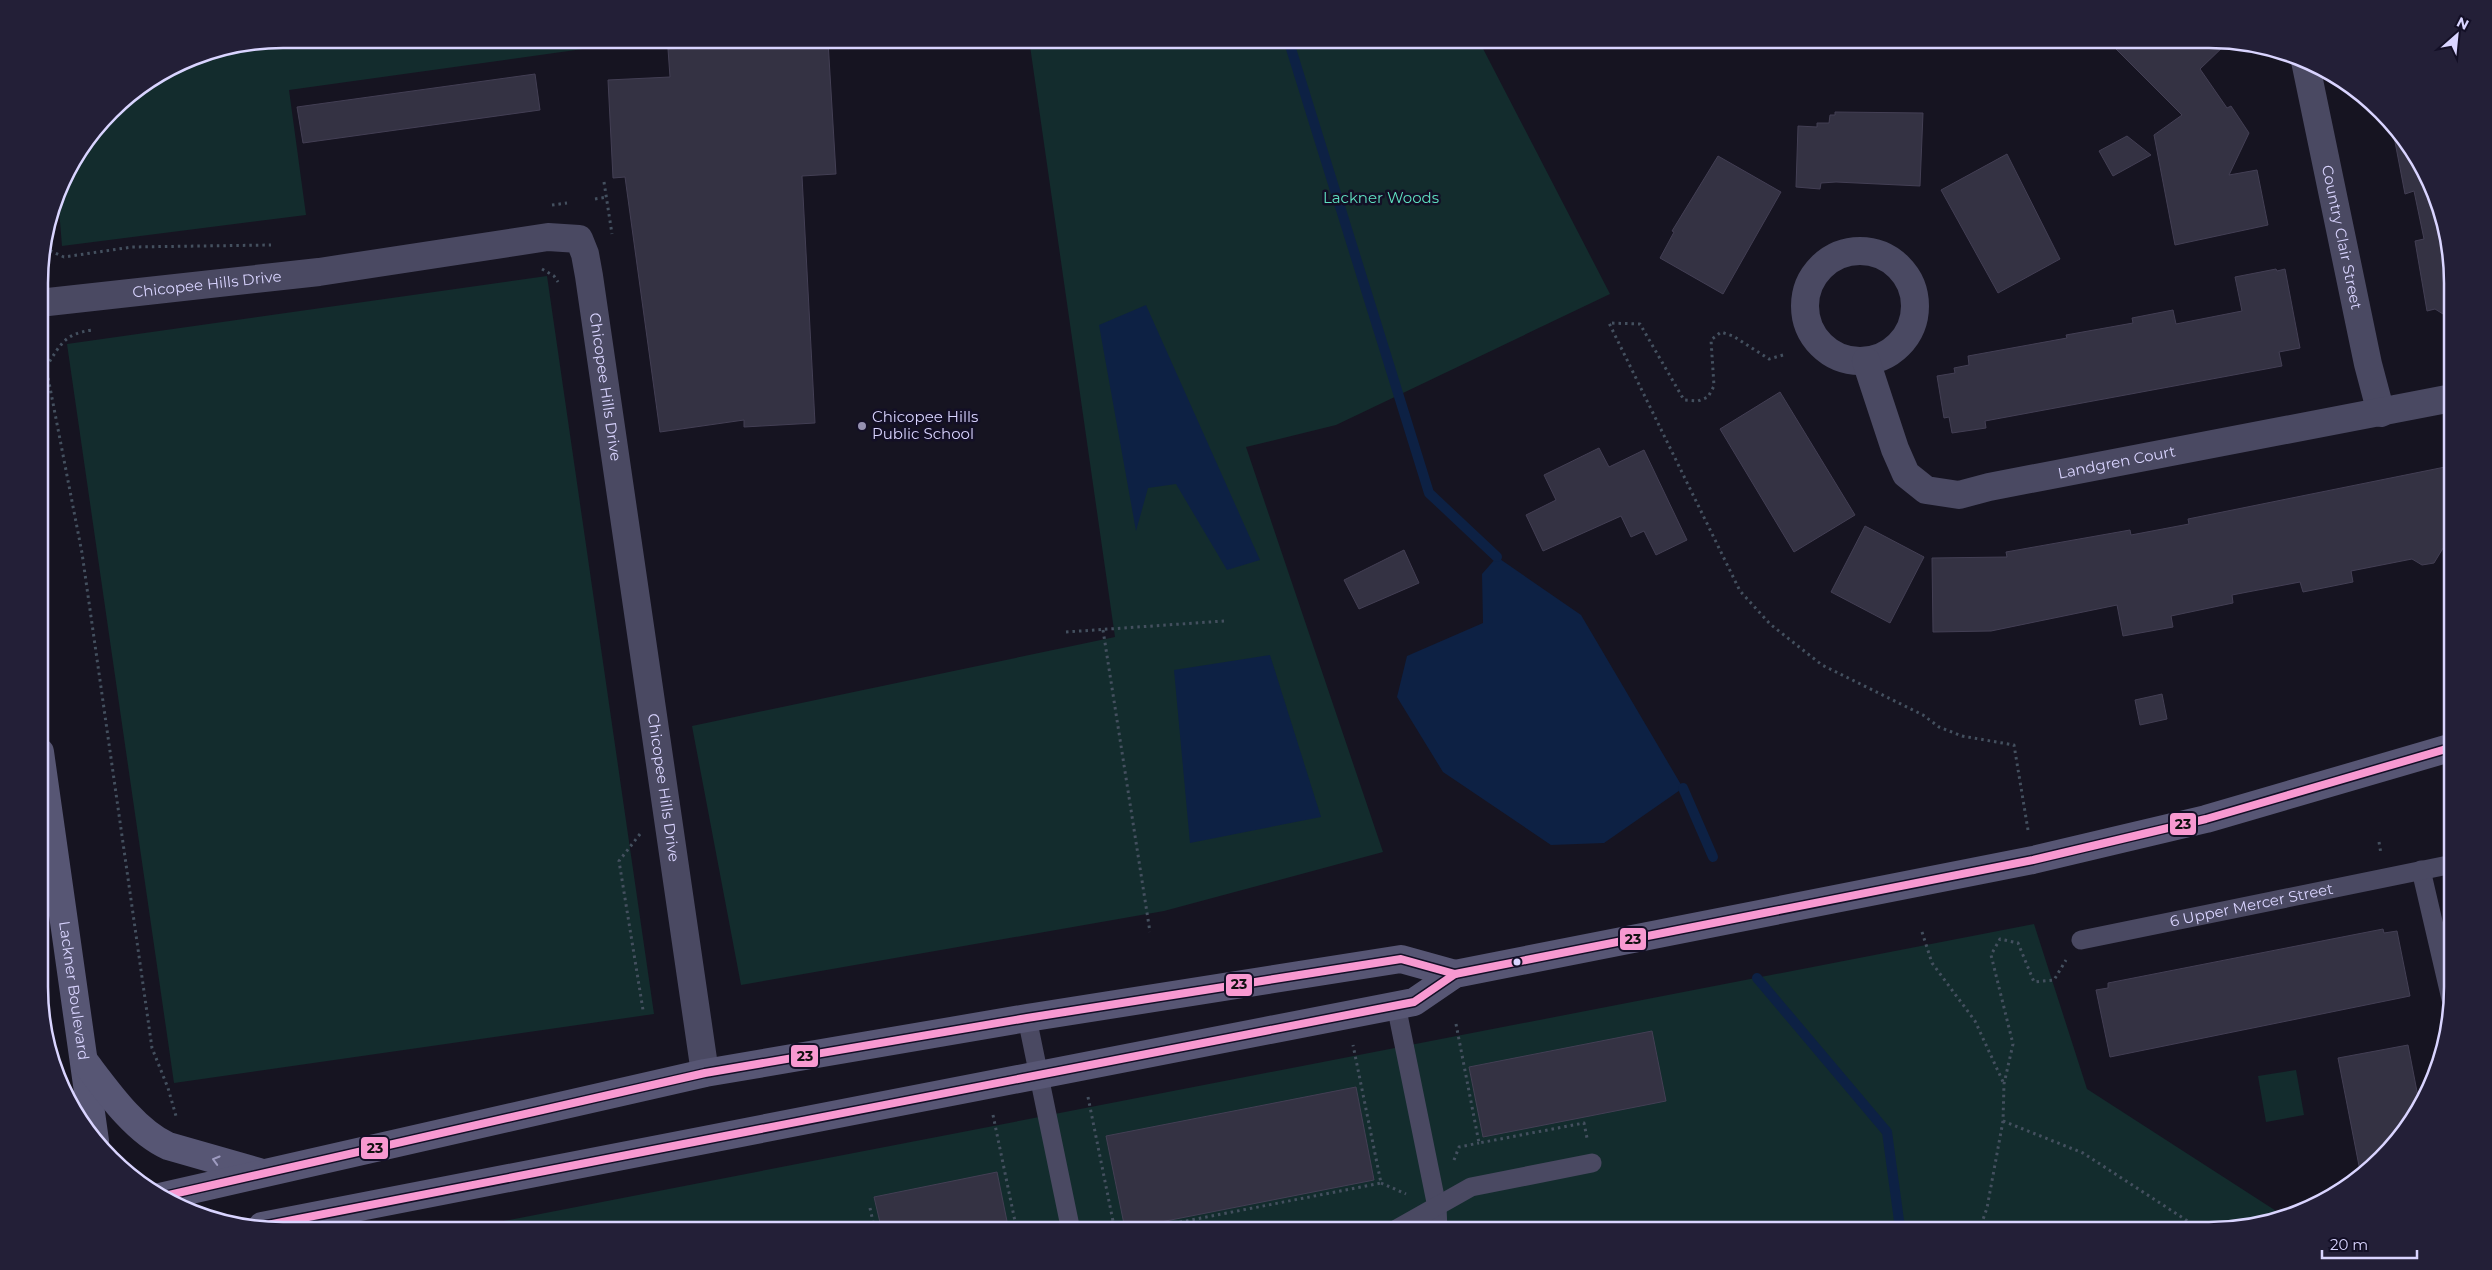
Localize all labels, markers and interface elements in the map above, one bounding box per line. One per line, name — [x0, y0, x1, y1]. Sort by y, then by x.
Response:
north arrow — [2432, 10, 2482, 60]
text: N — [2454, 13, 2472, 34]
street label: Country Clair Street — [2318, 163, 2366, 311]
park label: Lackner Woods — [1323, 188, 1439, 207]
street label: Chicopee Hills Drive — [131, 266, 282, 302]
street label: Chicopee Hills Drive — [585, 311, 626, 462]
place label: Chicopee Hills Public School — [872, 407, 978, 443]
marker: Chicopee Hills Public School — [856, 420, 868, 432]
street label: Landgren Court — [2056, 441, 2177, 483]
street label: Chicopee Hills Drive — [644, 712, 684, 863]
line badge: 23 — [2169, 812, 2197, 836]
text: 23 — [2175, 815, 2191, 833]
street label: 6 Upper Mercer Street — [2168, 879, 2335, 931]
street label: Lackner Boulevard — [55, 920, 93, 1061]
line badge: 23 — [1619, 927, 1647, 951]
text: 23 — [1625, 930, 1641, 948]
unlabelled marker — [1512, 957, 1522, 967]
line badge: 23 — [1225, 973, 1253, 997]
text: 23 — [1231, 975, 1247, 993]
line badge: 23 — [790, 1044, 819, 1068]
text: 23 — [797, 1047, 813, 1065]
line badge: 23 — [360, 1136, 389, 1160]
text: 23 — [367, 1139, 383, 1157]
one-way arrow — [212, 1155, 221, 1165]
scale bar — [2322, 1228, 2417, 1260]
text: 20 m — [2330, 1235, 2368, 1254]

